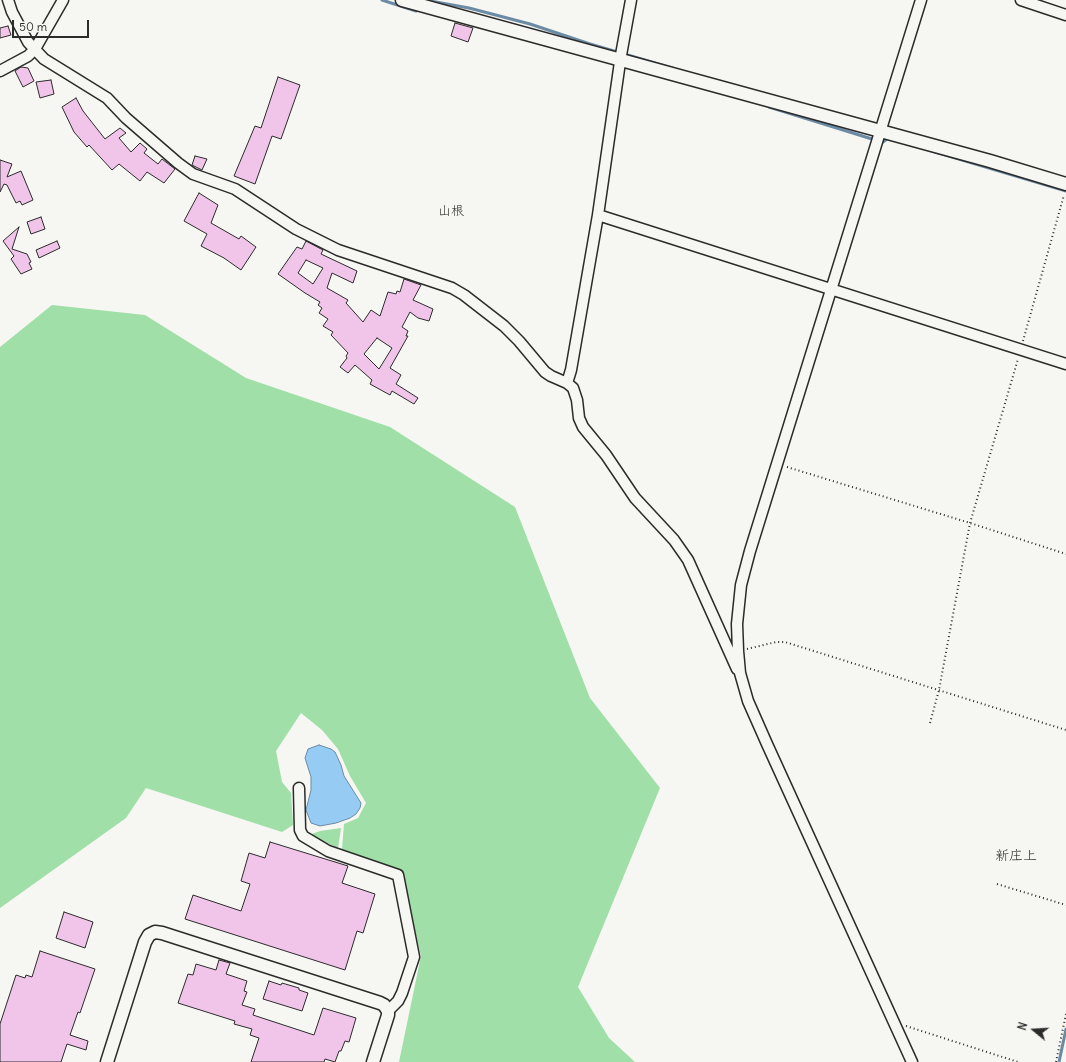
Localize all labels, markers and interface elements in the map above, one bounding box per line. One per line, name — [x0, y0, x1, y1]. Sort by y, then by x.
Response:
scale bar — [14, 12, 91, 38]
text: 50 m — [19, 19, 47, 34]
district label: 山根 — [438, 203, 464, 219]
district label: 新庄上 — [995, 848, 1037, 864]
north arrow — [1014, 1010, 1054, 1050]
text: N — [1015, 1021, 1030, 1032]

